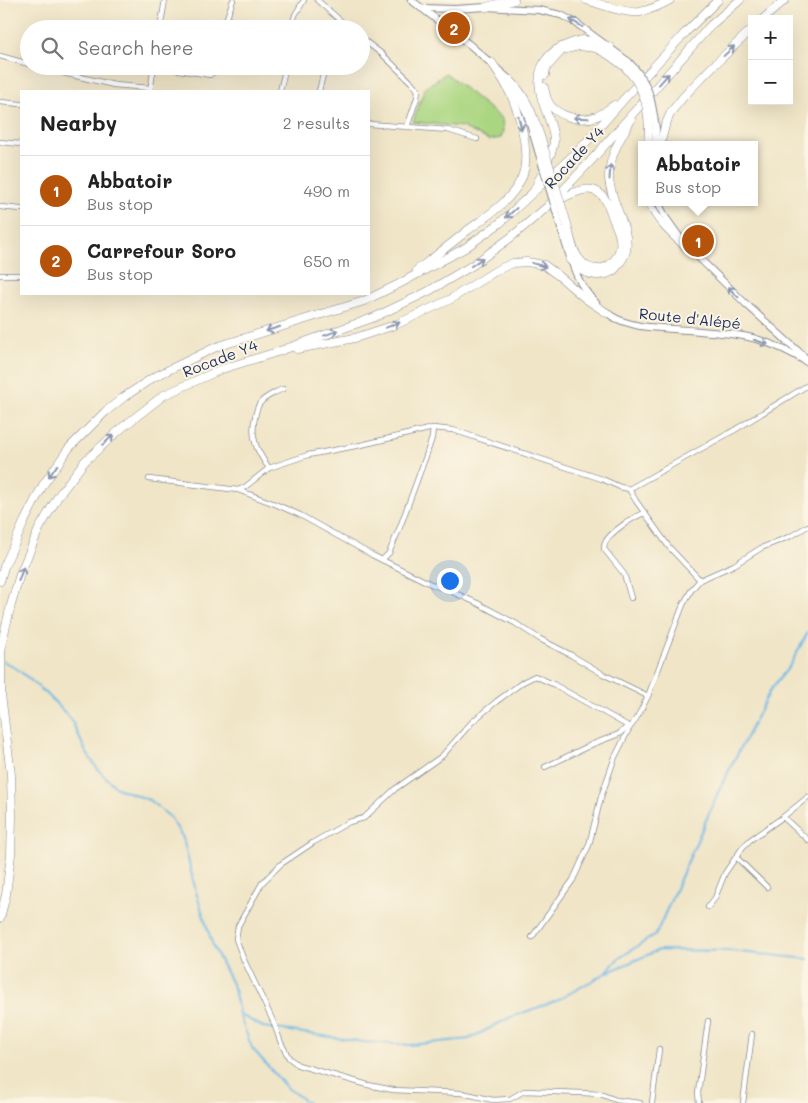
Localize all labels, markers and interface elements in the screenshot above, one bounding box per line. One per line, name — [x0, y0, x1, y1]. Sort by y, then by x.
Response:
pin: 2 — [438, 9, 470, 47]
map controls — [748, 15, 793, 105]
button: + — [748, 15, 793, 60]
one-way arrow — [569, 18, 583, 28]
search box — [20, 20, 370, 75]
icon: search — [38, 34, 66, 62]
text: Search here — [78, 35, 194, 60]
one-way arrow — [722, 45, 735, 57]
button: − — [748, 60, 793, 105]
one-way arrow — [658, 72, 669, 85]
text: Nearby — [40, 109, 117, 136]
text: 2 results — [283, 112, 350, 133]
one-way arrow — [573, 113, 589, 123]
one-way arrow — [516, 114, 525, 130]
street label: Rocade Y4 — [540, 121, 608, 193]
popup — [638, 141, 758, 206]
text: Abbatoir — [655, 151, 741, 176]
one-way arrow — [605, 165, 615, 181]
text: Abbatoir — [87, 168, 172, 193]
text: Bus stop — [655, 176, 721, 197]
text: 1 — [52, 180, 60, 201]
text: 490 m — [303, 180, 350, 201]
text: Bus stop — [87, 193, 153, 214]
one-way arrow — [505, 208, 518, 219]
pin: 1 — [682, 222, 714, 260]
text: Carrefour Soro — [87, 238, 236, 263]
text: 2 — [52, 250, 60, 271]
text: 650 m — [303, 250, 350, 271]
one-way arrow — [470, 257, 484, 267]
one-way arrow — [531, 261, 547, 271]
text: Bus stop — [87, 263, 153, 284]
one-way arrow — [727, 286, 740, 298]
street label: Route d'Alépé — [638, 303, 742, 333]
one-way arrow — [385, 320, 400, 330]
one-way arrow — [265, 325, 281, 335]
one-way arrow — [323, 328, 338, 337]
street label: Rocade Y4 — [180, 334, 261, 381]
one-way arrow — [753, 337, 769, 347]
one-way arrow — [102, 434, 115, 446]
one-way arrow — [48, 464, 58, 478]
one-way arrow — [16, 566, 26, 582]
your location — [437, 568, 463, 594]

